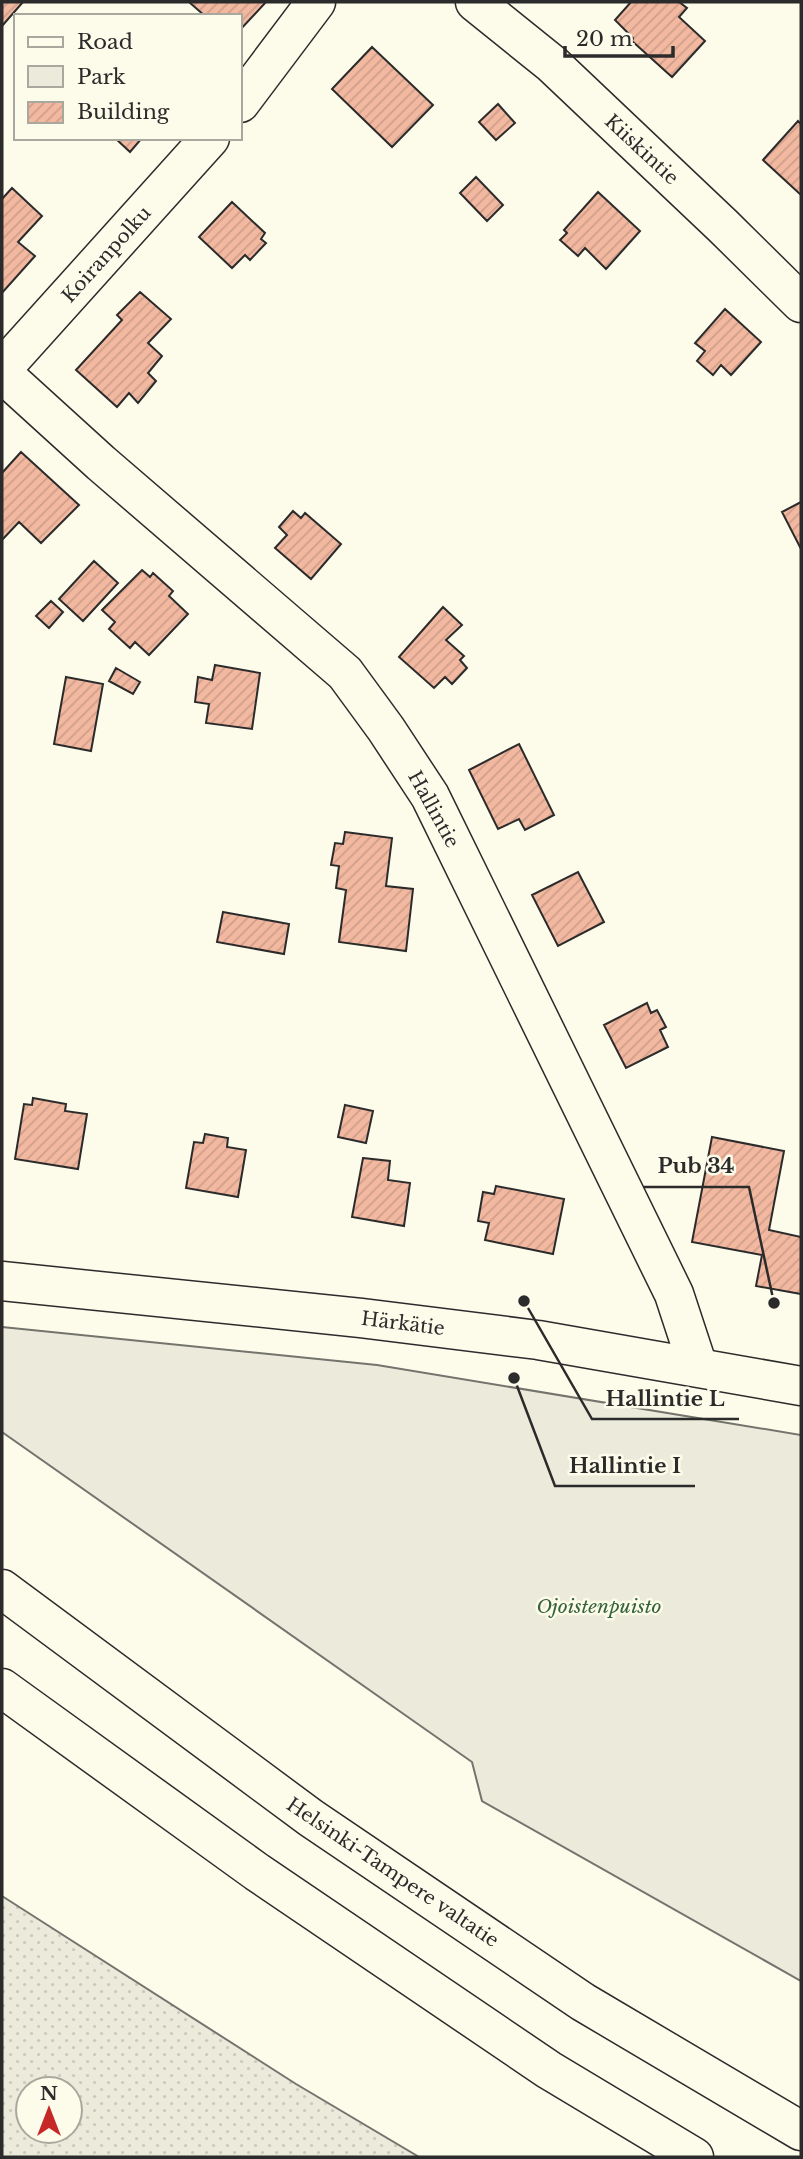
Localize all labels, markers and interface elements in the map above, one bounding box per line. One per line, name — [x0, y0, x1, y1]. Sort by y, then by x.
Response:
legend — [14, 14, 242, 140]
scale bar — [565, 14, 674, 58]
text: 20 m — [576, 26, 633, 52]
text: Road — [77, 29, 133, 55]
text: Park — [77, 64, 126, 90]
text: Building — [77, 99, 170, 125]
street label: Kiiskintie — [600, 110, 683, 189]
street label: Koiranpolku — [57, 201, 156, 307]
street label: Hallintie — [403, 767, 464, 852]
callout: Pub 34 — [644, 1145, 749, 1187]
text: Pub 34 — [657, 1153, 735, 1179]
street label: Härkätie — [360, 1307, 446, 1340]
callout: Hallintie L — [592, 1377, 739, 1419]
text: Hallintie L — [606, 1386, 725, 1412]
callout: Hallintie I — [555, 1444, 695, 1486]
text: Hallintie I — [569, 1453, 681, 1479]
park label: Ojoistenpuisto — [536, 1595, 662, 1618]
street label: Helsinki-Tampere valtatie — [282, 1793, 503, 1952]
north arrow — [14, 2075, 84, 2145]
text: N — [40, 2082, 58, 2105]

